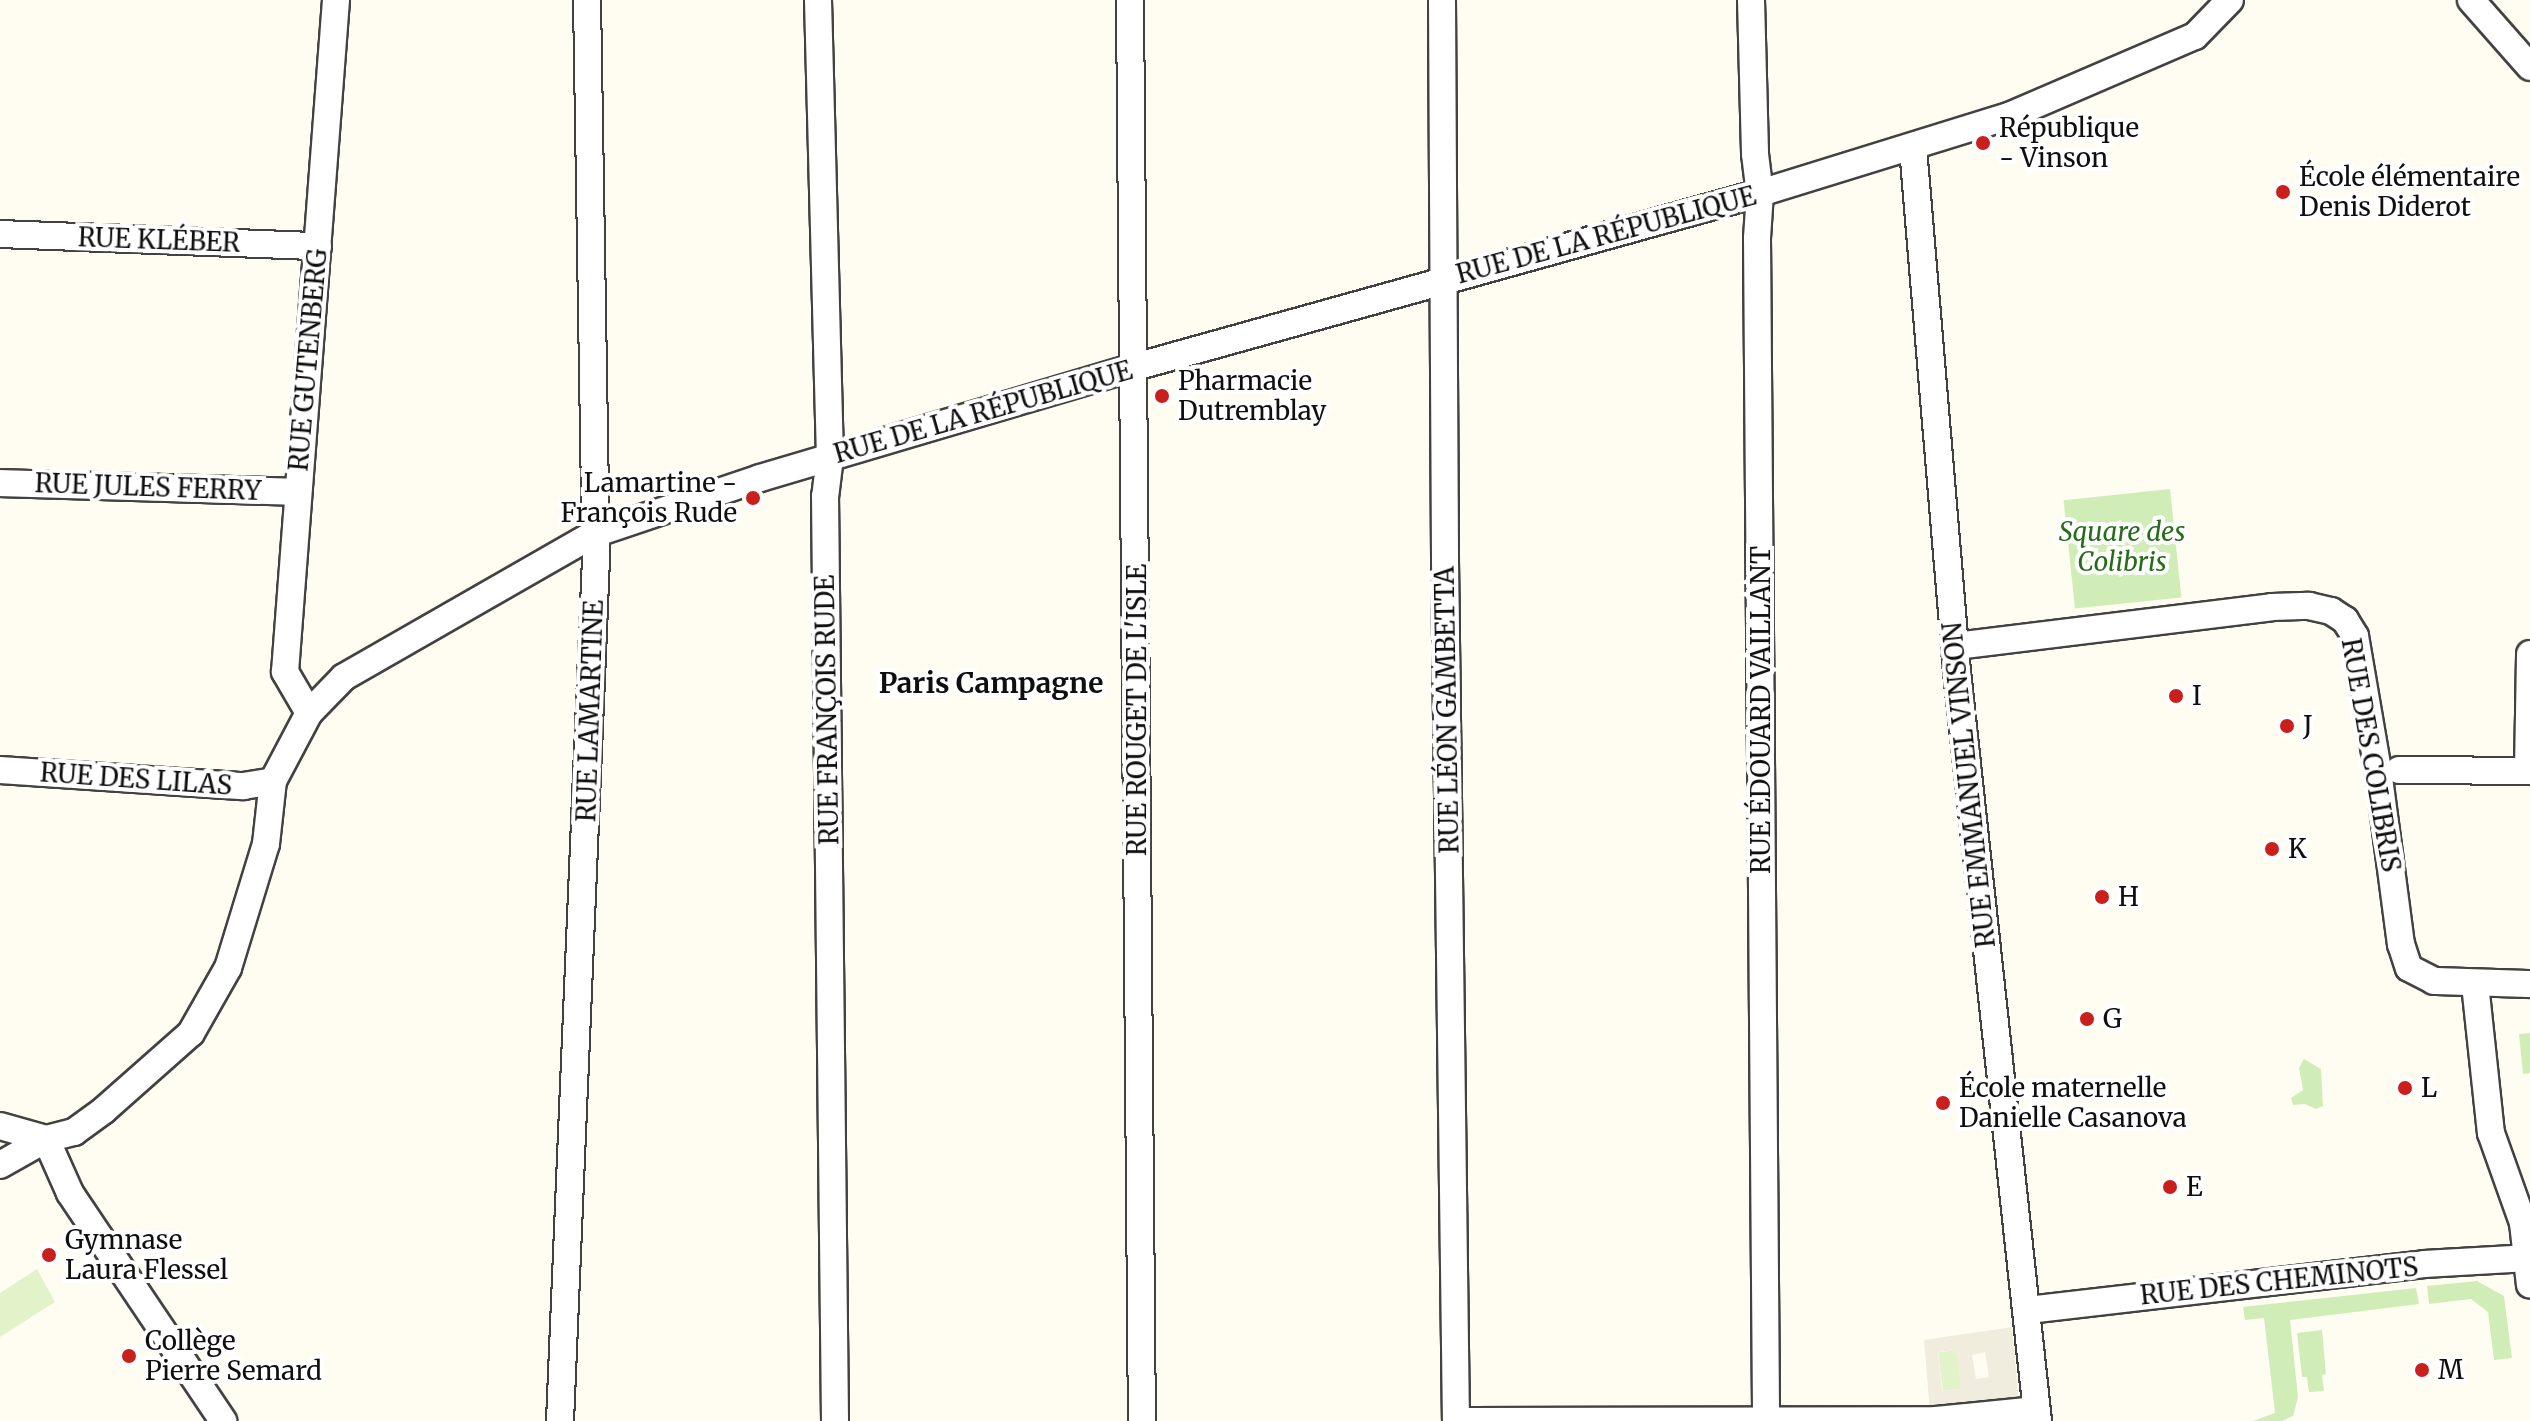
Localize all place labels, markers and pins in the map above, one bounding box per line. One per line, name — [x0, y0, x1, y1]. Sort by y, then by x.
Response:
place label: République - Vinson — [1999, 112, 2139, 174]
marker: République - Vinson — [1974, 134, 1992, 152]
place label: École élémentaire Denis Diderot — [2299, 161, 2520, 222]
marker: École élémentaire Denis Diderot — [2274, 183, 2292, 201]
place label: Pharmacie Dutremblay — [1178, 365, 1326, 426]
marker: Pharmacie Dutremblay — [1153, 387, 1171, 405]
place label: Lamartine - François Rude — [561, 467, 737, 528]
marker: Lamartine - François Rude — [744, 489, 762, 507]
place label: I — [2192, 680, 2202, 712]
marker: I — [2167, 687, 2185, 705]
place label: J — [2303, 710, 2313, 742]
marker: J — [2278, 717, 2296, 735]
place label: K — [2288, 833, 2307, 865]
marker: K — [2263, 840, 2281, 858]
place label: H — [2118, 881, 2139, 913]
marker: H — [2093, 888, 2111, 906]
place label: G — [2103, 1003, 2122, 1035]
marker: G — [2078, 1010, 2096, 1028]
place label: École maternelle Danielle Casanova — [1959, 1072, 2187, 1134]
place label: L — [2421, 1072, 2437, 1104]
marker: L — [2396, 1079, 2414, 1097]
marker: École maternelle Danielle Casanova — [1934, 1094, 1952, 1112]
place label: E — [2186, 1171, 2202, 1203]
marker: E — [2161, 1178, 2179, 1196]
place label: Gymnase Laura Flessel — [65, 1224, 228, 1286]
marker: Gymnase Laura Flessel — [40, 1246, 58, 1264]
place label: Collège Pierre Semard — [145, 1325, 322, 1386]
marker: Collège Pierre Semard — [120, 1347, 138, 1365]
place label: M — [2438, 1354, 2464, 1386]
marker: M — [2413, 1361, 2431, 1379]

